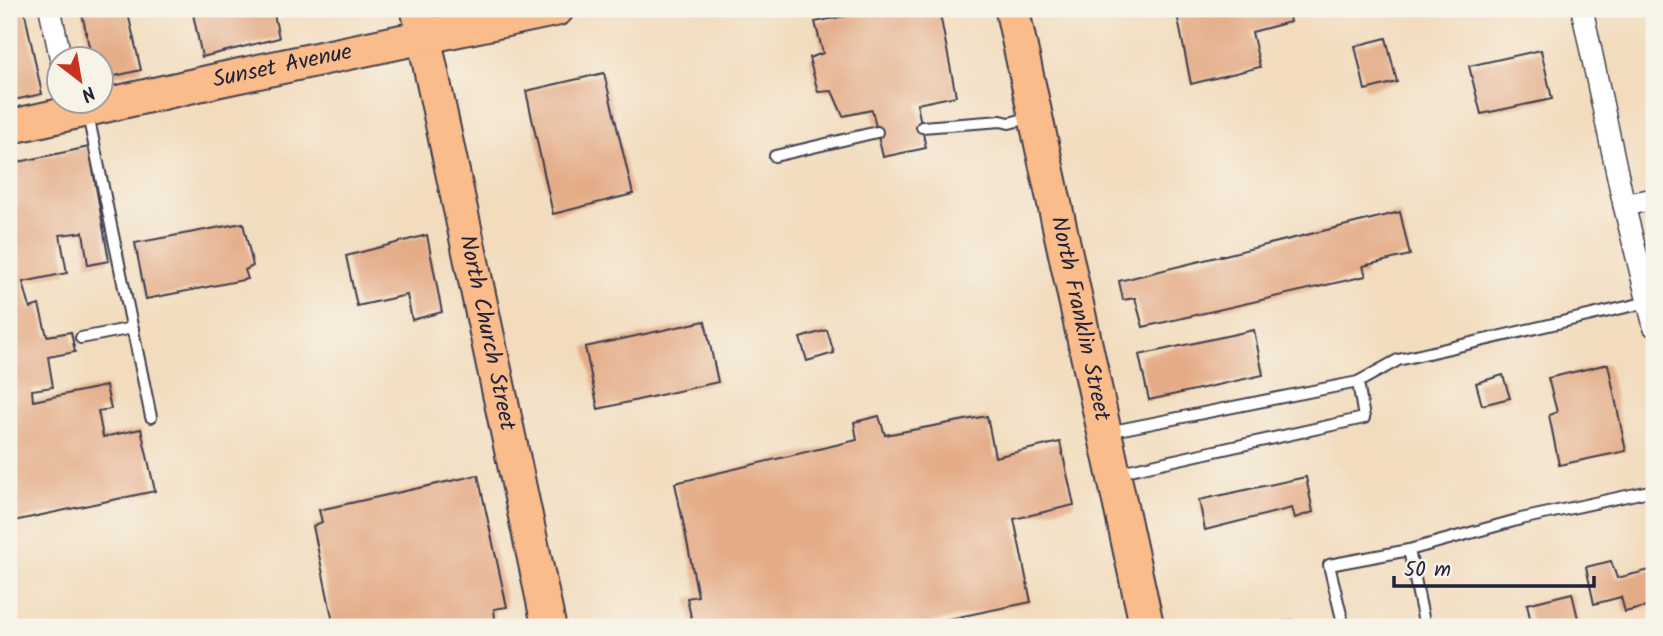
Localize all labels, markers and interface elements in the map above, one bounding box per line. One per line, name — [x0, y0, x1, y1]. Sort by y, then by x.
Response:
street label: Sunset Avenue — [209, 34, 355, 99]
north arrow — [46, 46, 116, 116]
text: N — [75, 77, 101, 109]
street label: North Franklin Street — [1040, 213, 1120, 426]
street label: North Church Street — [448, 232, 525, 435]
scale bar — [1394, 545, 1593, 589]
text: 50 m — [1404, 554, 1451, 587]

